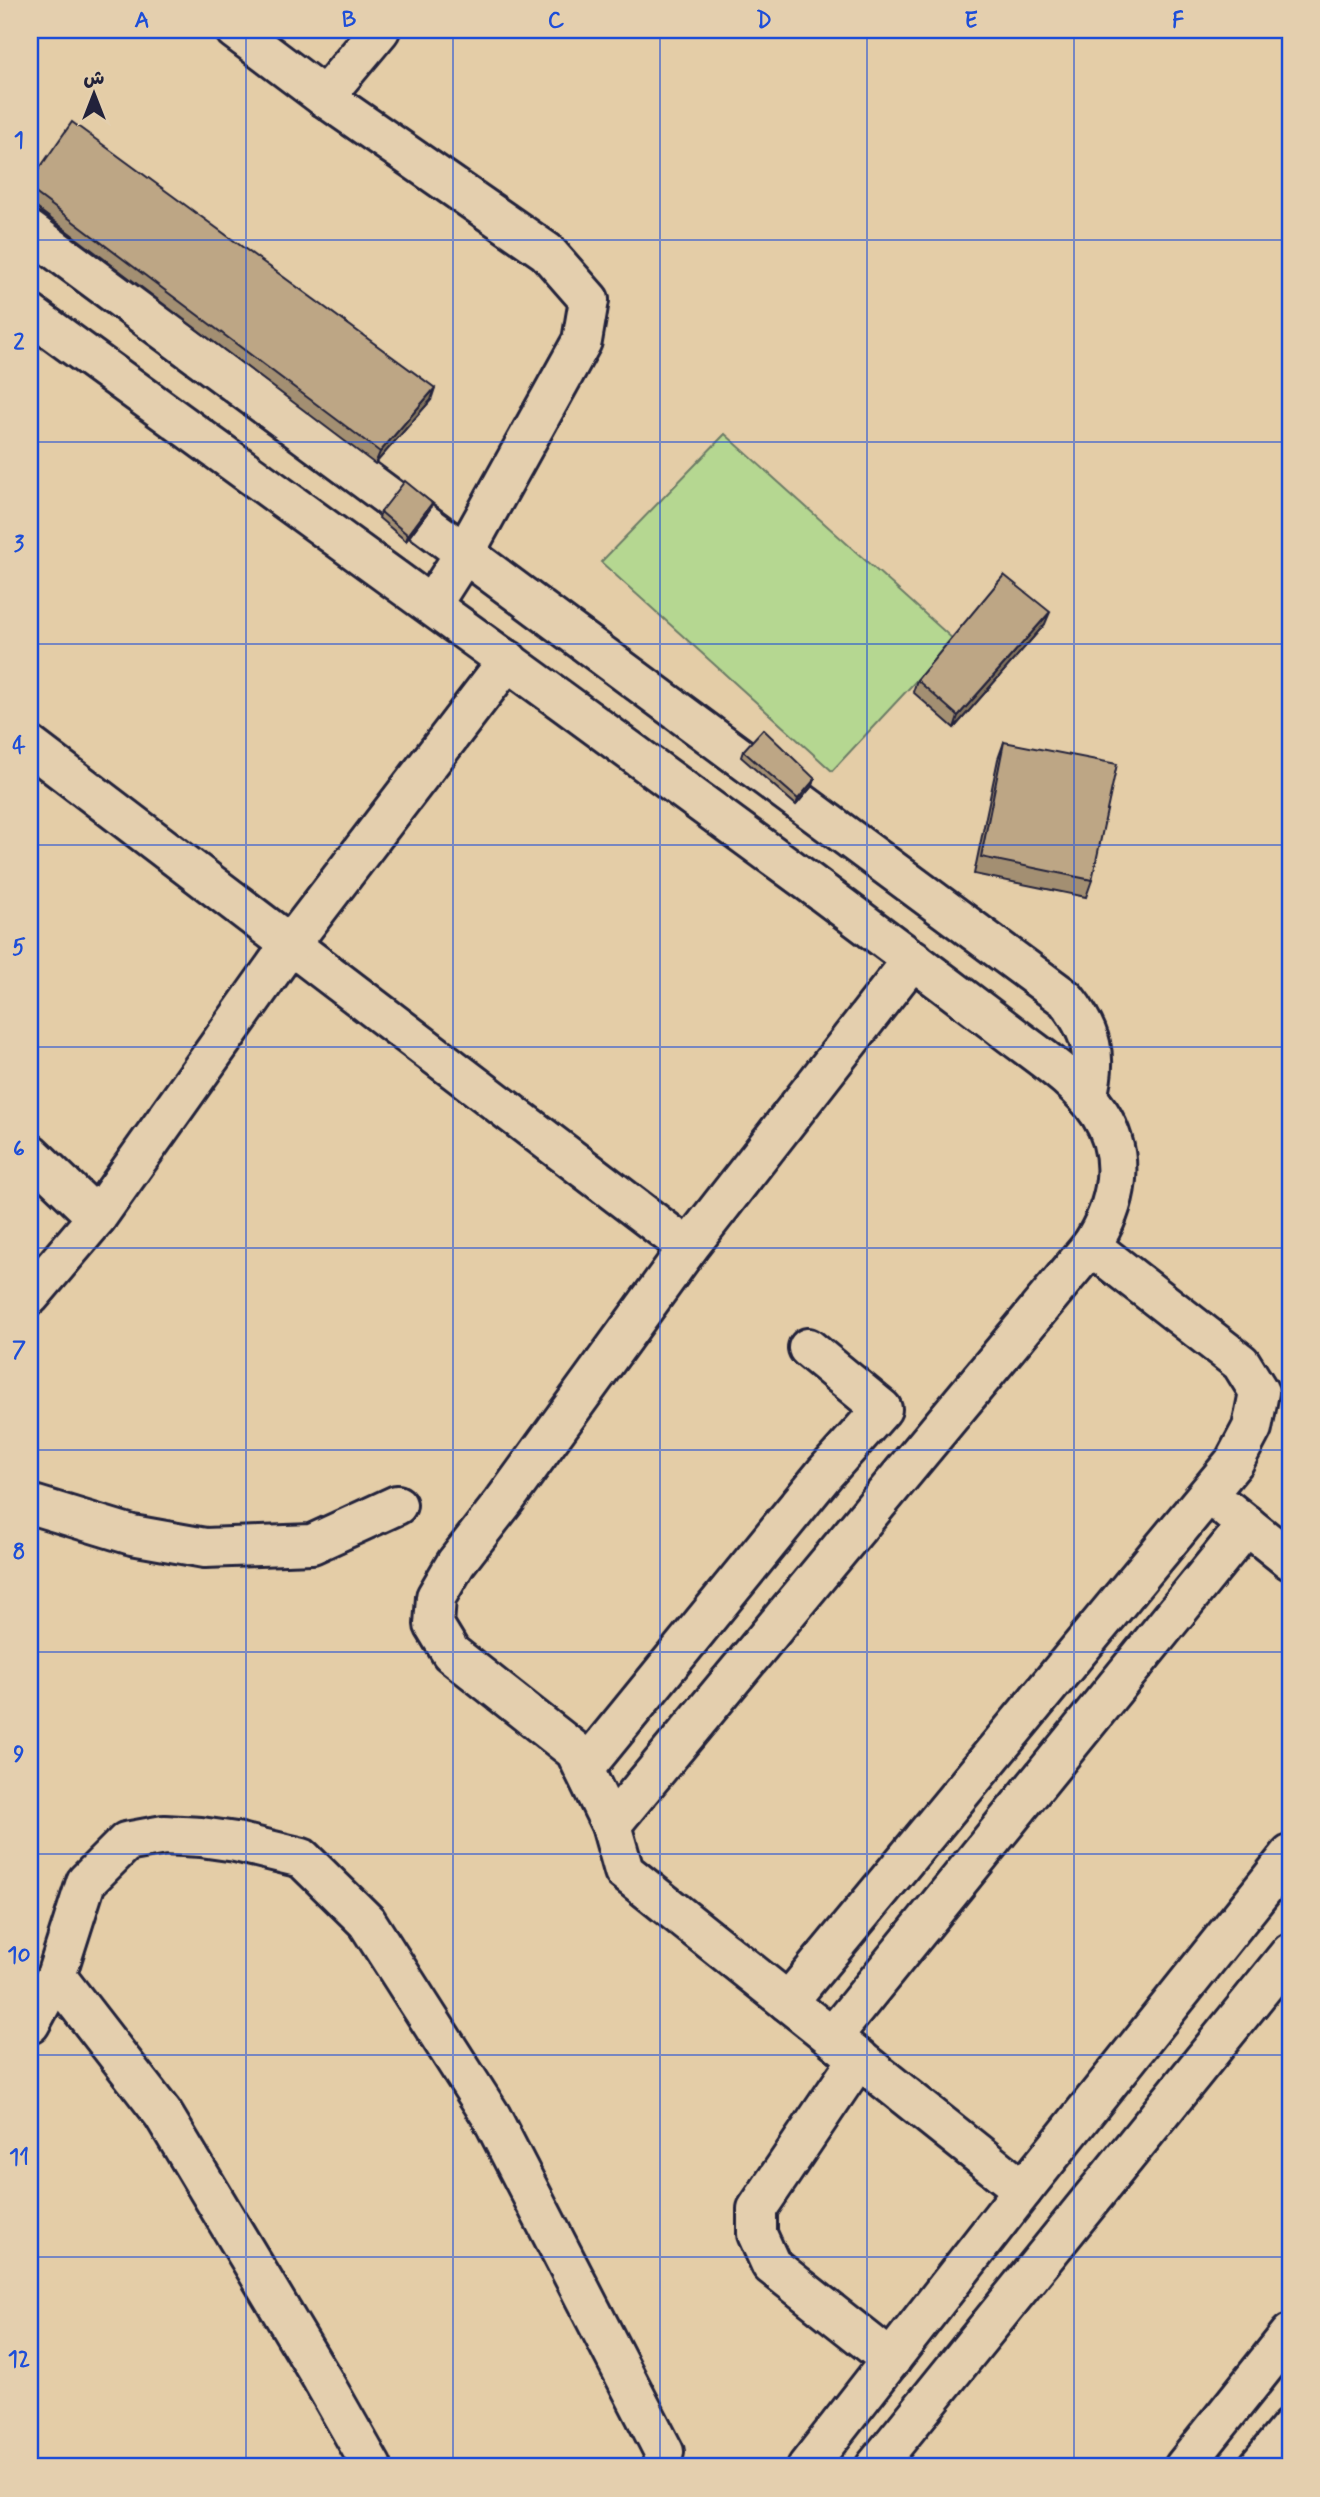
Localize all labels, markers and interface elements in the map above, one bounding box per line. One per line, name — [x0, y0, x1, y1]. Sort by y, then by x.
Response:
text: A — [134, 6, 150, 36]
text: B — [342, 6, 357, 36]
text: C — [548, 6, 565, 36]
text: D — [756, 6, 772, 36]
text: E — [964, 6, 978, 36]
text: F — [1172, 6, 1184, 36]
north arrow — [60, 60, 130, 130]
text: ش — [84, 66, 105, 91]
text: 1 — [14, 126, 24, 156]
text: 2 — [13, 328, 25, 358]
text: 3 — [14, 530, 25, 560]
text: 4 — [12, 731, 26, 761]
text: 5 — [12, 933, 26, 963]
text: 6 — [13, 1135, 25, 1165]
text: 7 — [12, 1336, 26, 1366]
text: 8 — [13, 1538, 25, 1568]
text: 9 — [13, 1740, 25, 1770]
text: 10 — [7, 1941, 31, 1971]
text: 11 — [9, 2143, 29, 2173]
text: 12 — [8, 2345, 30, 2375]

